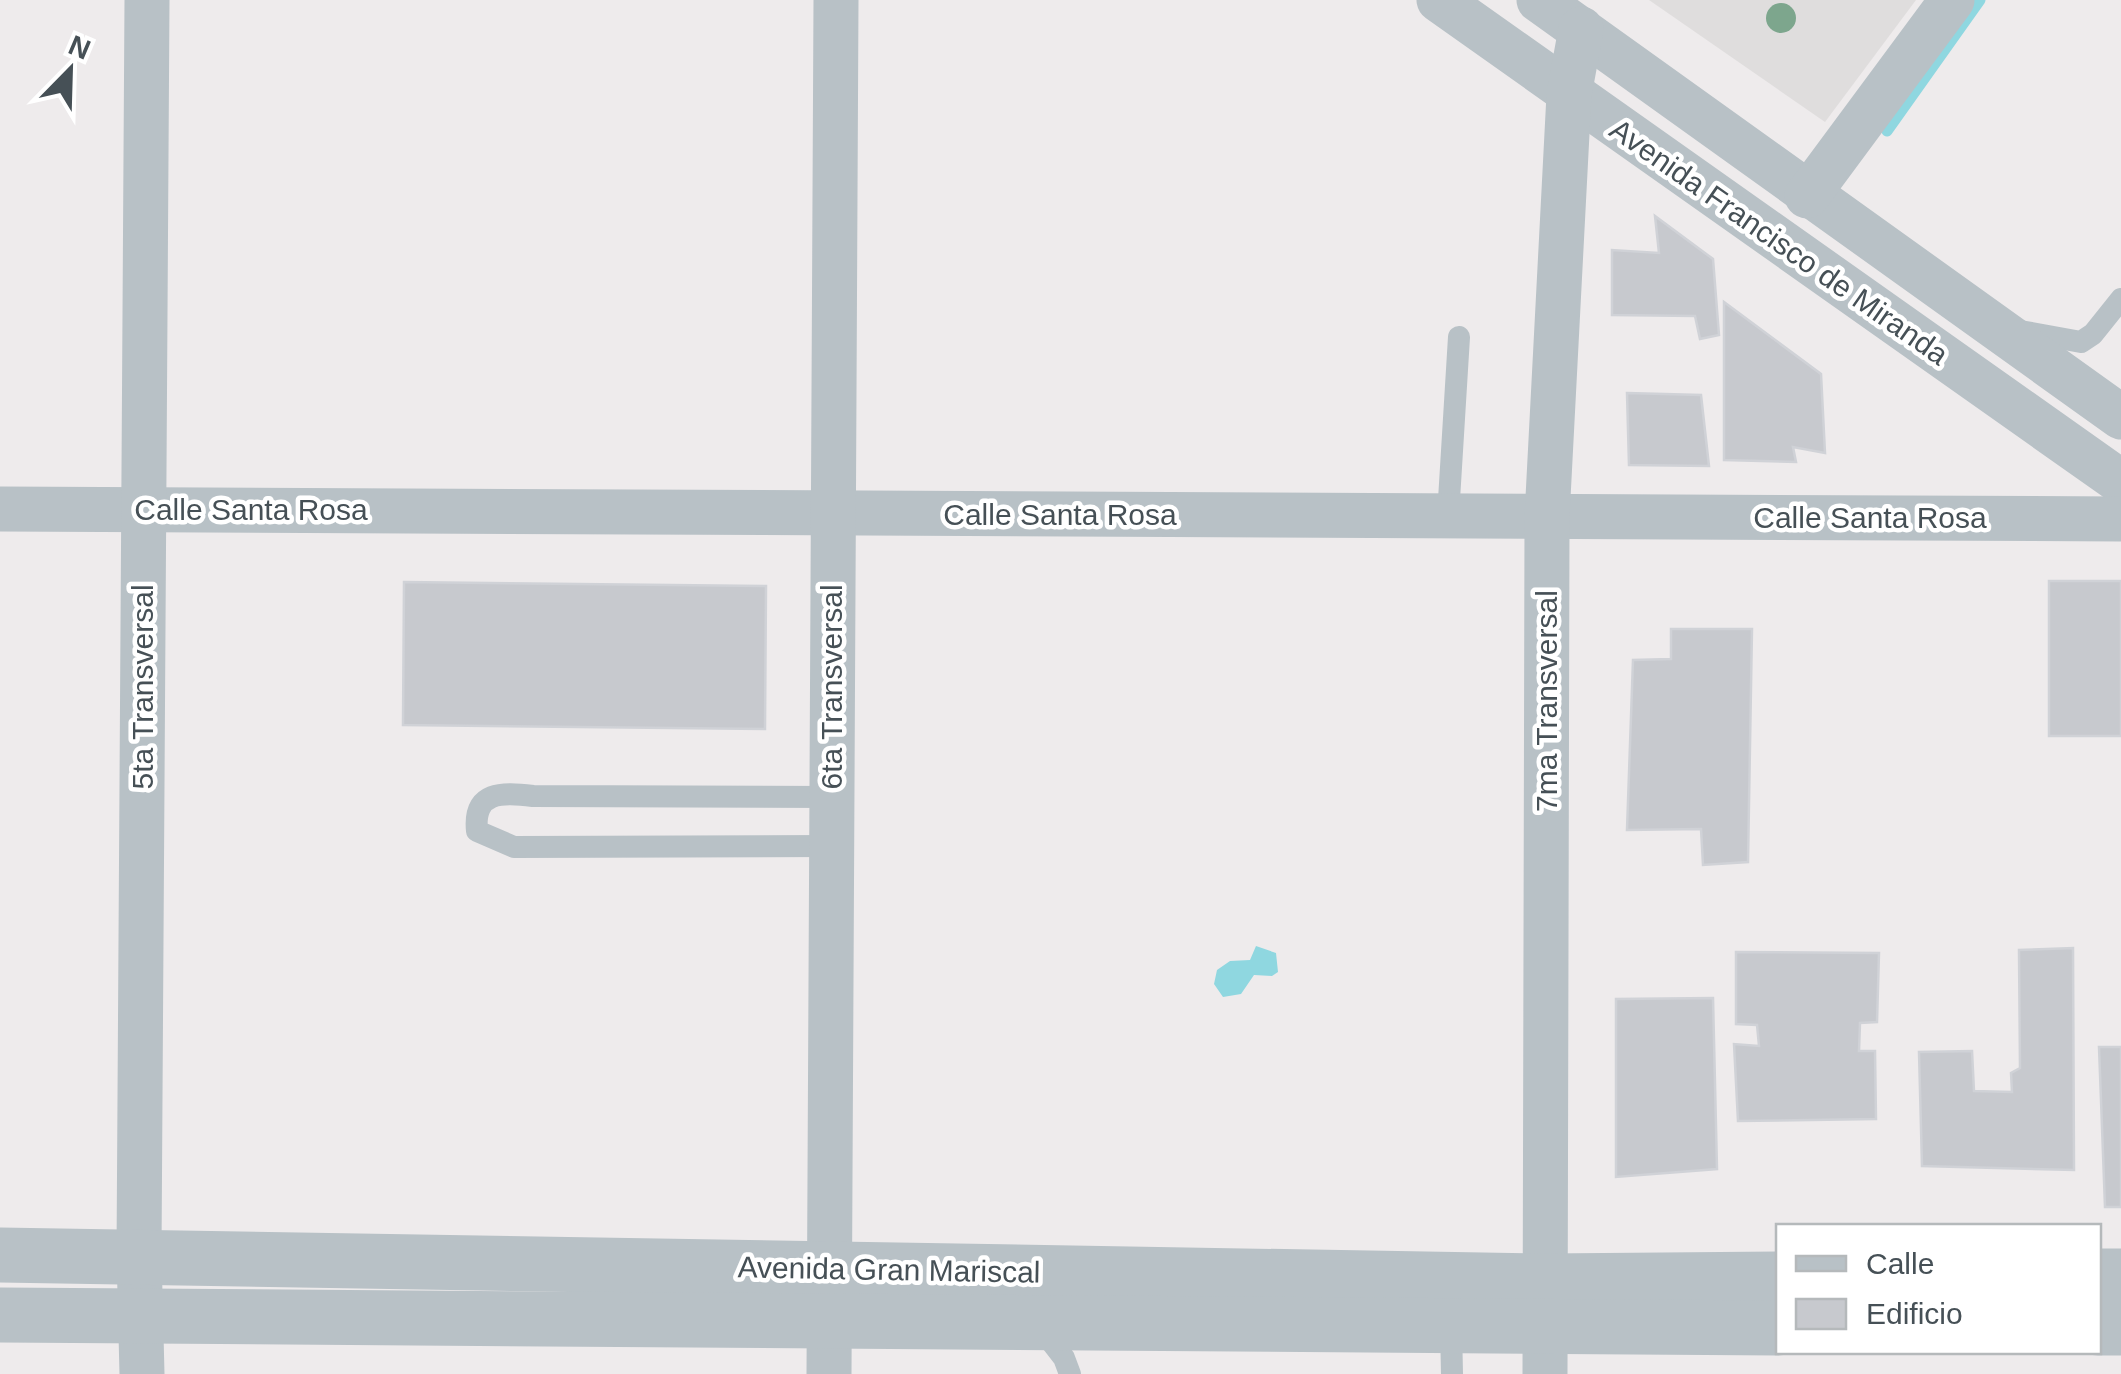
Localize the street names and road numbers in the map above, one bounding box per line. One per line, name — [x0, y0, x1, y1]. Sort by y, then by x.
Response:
street label: Avenida Francisco de Miranda — [1604, 112, 1955, 371]
street label: Calle Santa Rosa — [134, 493, 368, 526]
street label: Calle Santa Rosa — [943, 498, 1177, 531]
street label: Calle Santa Rosa — [1753, 501, 1987, 534]
street label: 5ta Transversal — [126, 584, 159, 790]
street label: 6ta Transversal — [815, 584, 848, 790]
street label: 7ma Transversal — [1530, 590, 1563, 812]
street label: Avenida Gran Mariscal — [737, 1250, 1041, 1289]

